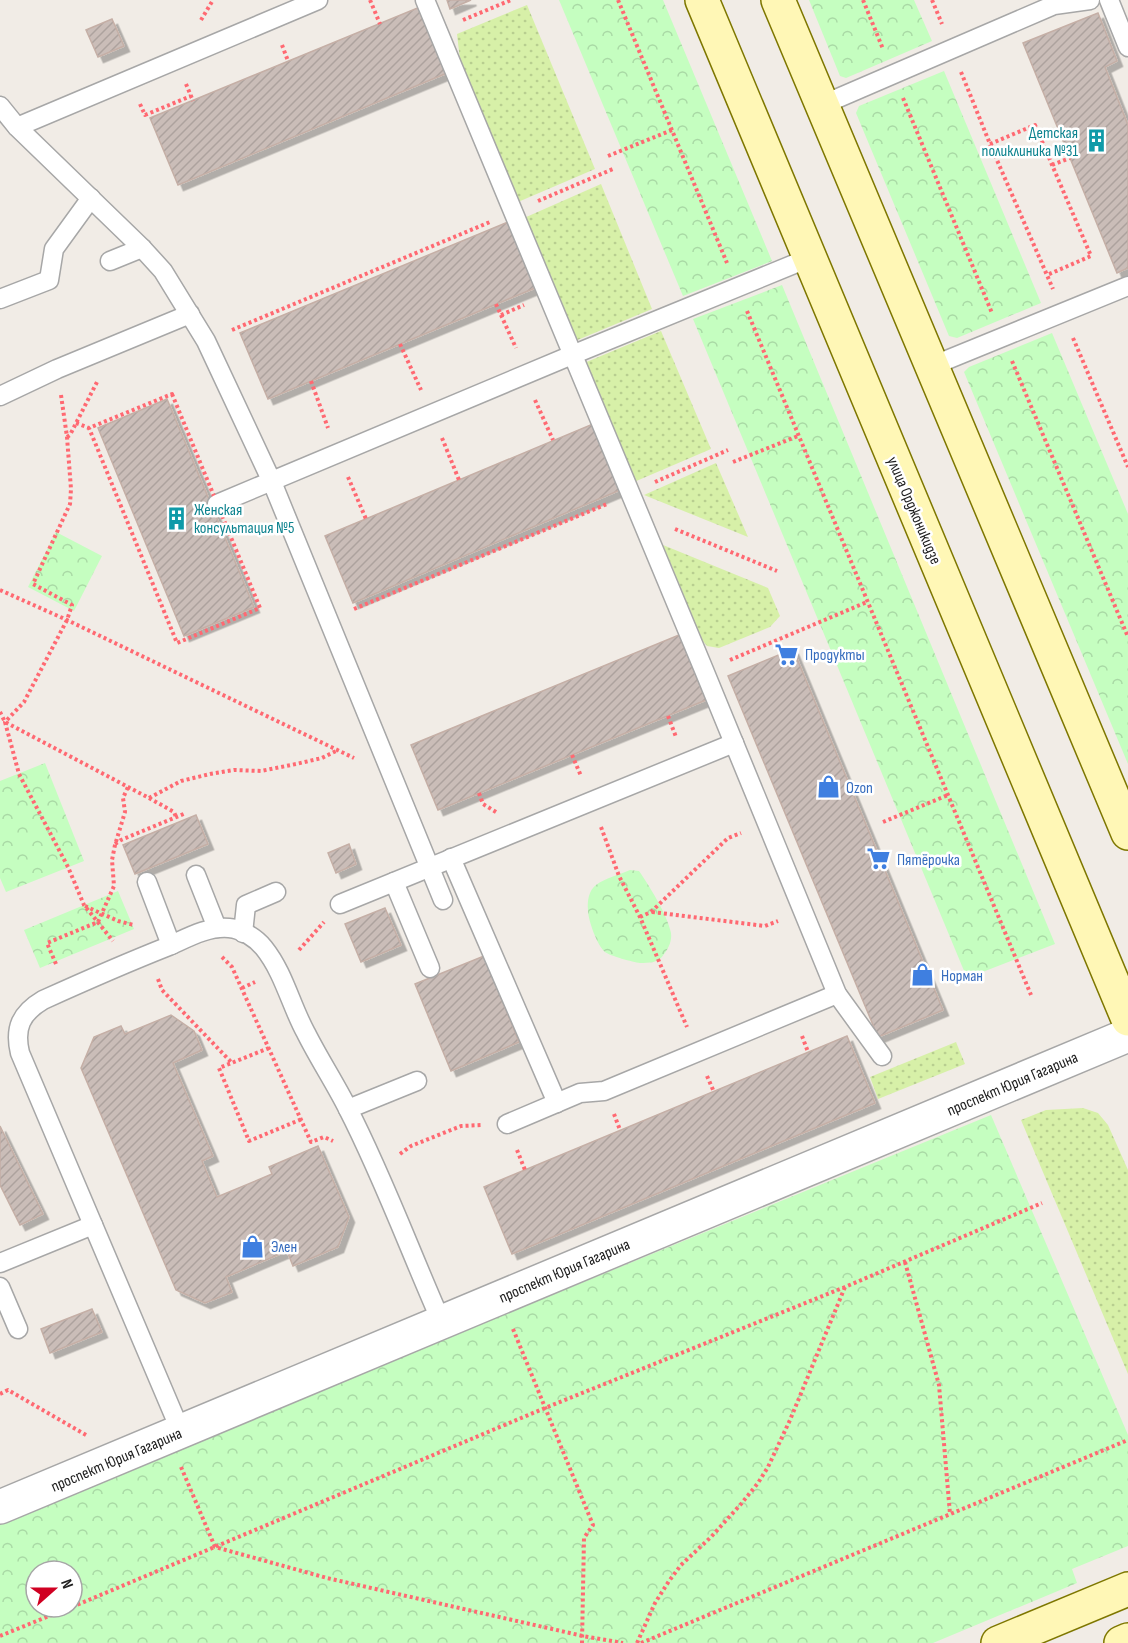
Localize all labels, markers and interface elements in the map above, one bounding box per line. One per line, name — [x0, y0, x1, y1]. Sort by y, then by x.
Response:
place label: Детская поликлиника №31 — [982, 124, 1078, 161]
building icon: Детская поликлиника №31 — [1083, 128, 1109, 154]
street label: улица Орджоникидзе — [882, 454, 945, 567]
place label: Женская консультация №5 — [194, 501, 294, 538]
building icon: Женская консультация №5 — [163, 505, 189, 531]
supermarket icon: Продукты — [774, 641, 800, 667]
place label: Продукты — [805, 646, 865, 665]
shop icon: Ozon — [815, 774, 841, 800]
place label: Ozon — [846, 779, 873, 798]
supermarket icon: Пятёрочка — [866, 846, 892, 872]
place label: Пятёрочка — [897, 851, 960, 870]
shop icon: Норман — [910, 962, 936, 988]
place label: Норман — [941, 967, 983, 986]
street label: проспект Юрия Гагарина — [944, 1048, 1081, 1121]
shop icon: Элен — [240, 1233, 266, 1259]
street label: проспект Юрия Гагарина — [496, 1235, 633, 1308]
place label: Элен — [271, 1238, 297, 1257]
street label: проспект Юрия Гагарина — [48, 1424, 185, 1497]
north arrow — [24, 1559, 84, 1619]
text: N — [56, 1577, 77, 1592]

